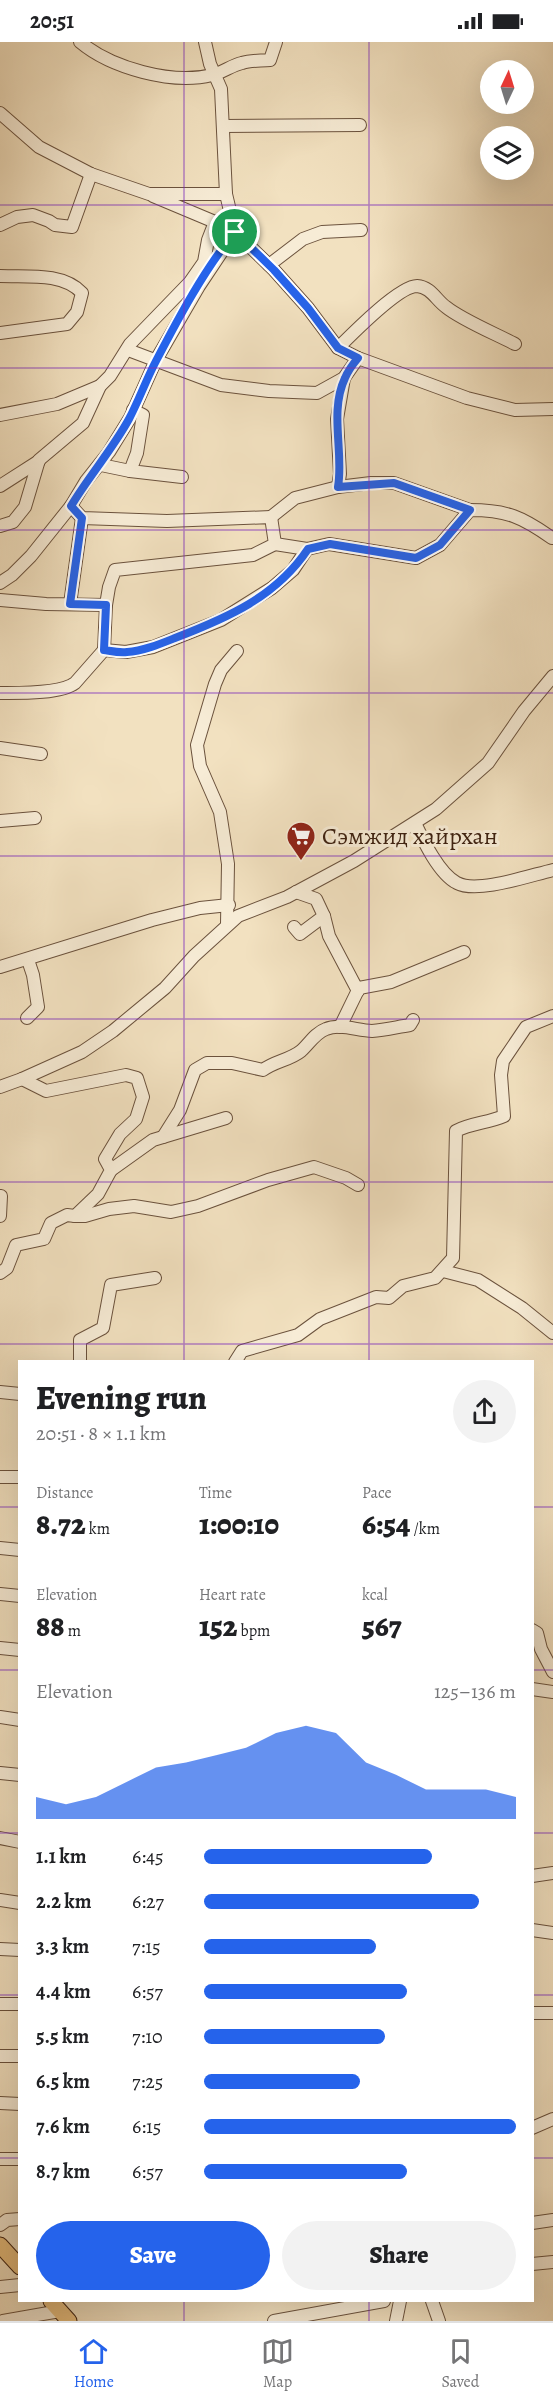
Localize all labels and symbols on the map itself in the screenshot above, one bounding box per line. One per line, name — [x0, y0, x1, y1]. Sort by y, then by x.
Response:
north arrow — [480, 60, 534, 114]
pin — [209, 206, 260, 257]
supermarket icon: Сэмжид хайрхан — [285, 820, 317, 862]
place label: Сэмжид хайрхан — [322, 820, 498, 852]

